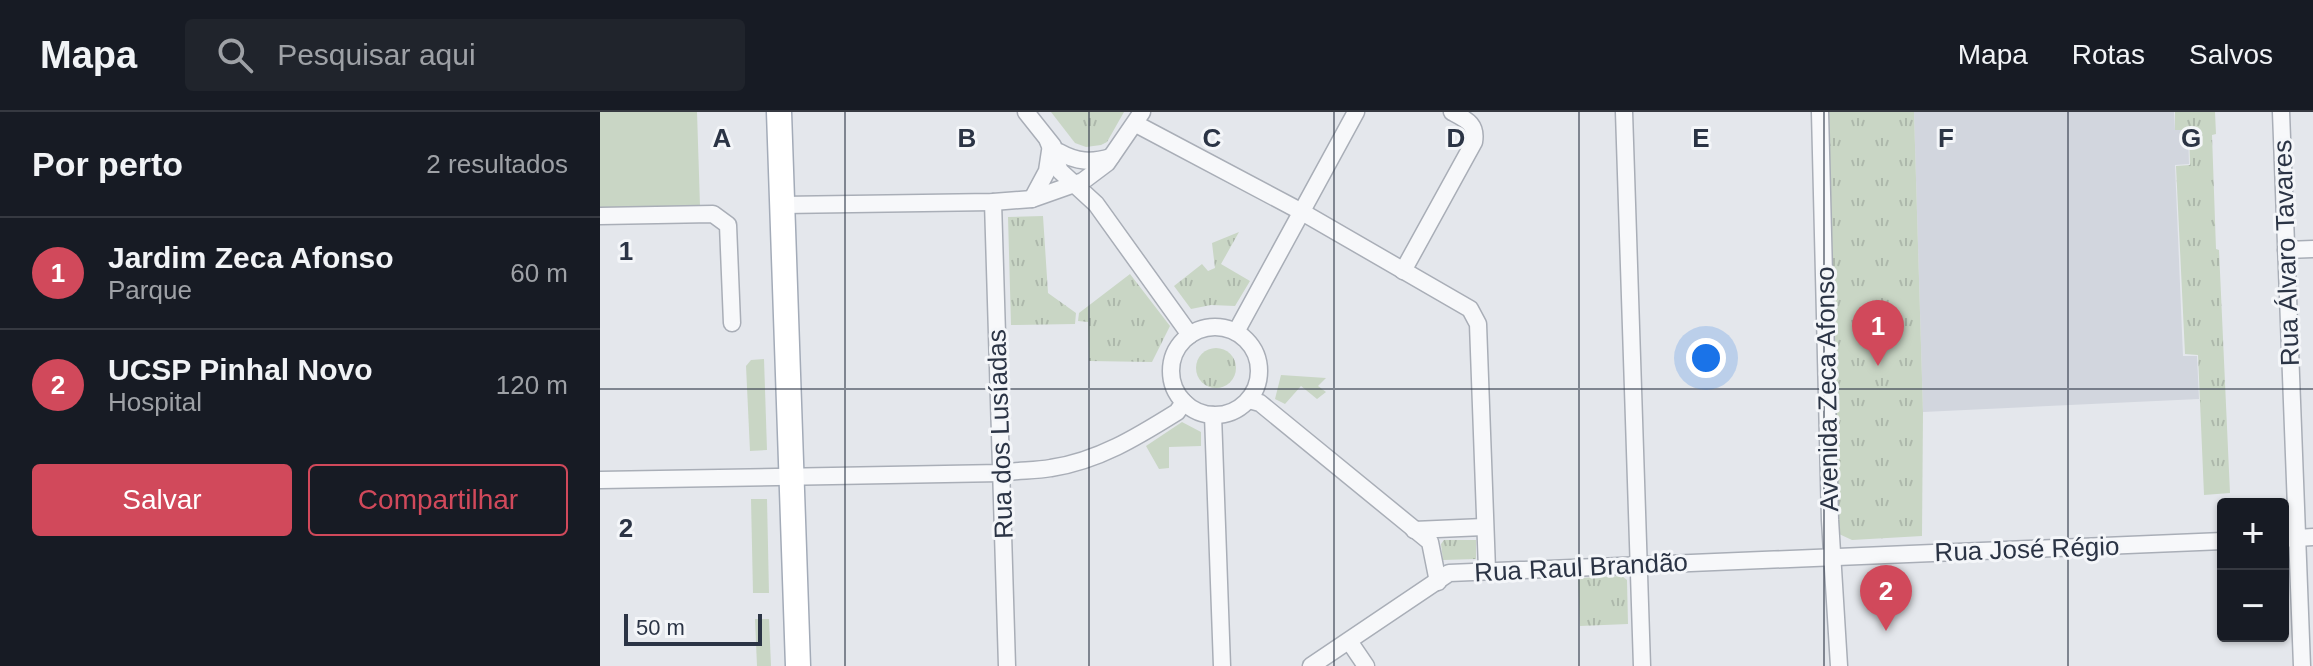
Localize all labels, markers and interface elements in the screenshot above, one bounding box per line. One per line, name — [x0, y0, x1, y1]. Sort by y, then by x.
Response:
search box — [185, 19, 745, 91]
icon: search — [213, 33, 257, 77]
text: Mapa — [40, 34, 137, 76]
text: Pesquisar aqui — [277, 38, 476, 71]
text: Mapa — [1958, 39, 2028, 70]
text: Rotas — [2072, 39, 2145, 70]
text: Salvos — [2189, 39, 2273, 70]
text: A — [713, 123, 732, 153]
text: B — [958, 123, 976, 153]
text: C — [1203, 123, 1222, 153]
text: D — [1447, 123, 1465, 153]
text: E — [1692, 123, 1710, 153]
text: F — [1938, 123, 1954, 153]
text: G — [2181, 123, 2201, 153]
street label: Rua Álvaro Tavares — [2267, 139, 2305, 367]
text: Por perto — [32, 145, 183, 183]
text: 2 resultados — [426, 149, 568, 179]
text: 1 — [619, 236, 633, 266]
text: Jardim Zeca Afonso — [108, 241, 394, 274]
text: 1 — [51, 258, 65, 288]
text: 60 m — [510, 258, 568, 288]
street label: Avenida Zeca Afonso — [1810, 266, 1844, 512]
text: Parque — [108, 275, 192, 305]
pin: 1 — [1852, 300, 1904, 366]
street label: Rua dos Lusíadas — [981, 329, 1019, 539]
your location — [1686, 338, 1726, 378]
text: UCSP Pinhal Novo — [108, 353, 373, 386]
text: 2 — [51, 370, 65, 400]
text: 120 m — [496, 370, 568, 400]
text: Hospital — [108, 387, 202, 417]
button: Salvar — [32, 464, 292, 536]
button: Compartilhar — [308, 464, 568, 536]
map controls — [2217, 498, 2289, 642]
button: + — [2217, 498, 2289, 570]
text: 2 — [619, 513, 633, 543]
street label: Rua José Régio — [1934, 531, 2120, 567]
street label: Rua Raul Brandão — [1473, 546, 1689, 588]
pin: 2 — [1860, 565, 1912, 631]
button: − — [2217, 570, 2289, 642]
scale bar — [624, 610, 762, 646]
text: 50 m — [636, 615, 685, 640]

